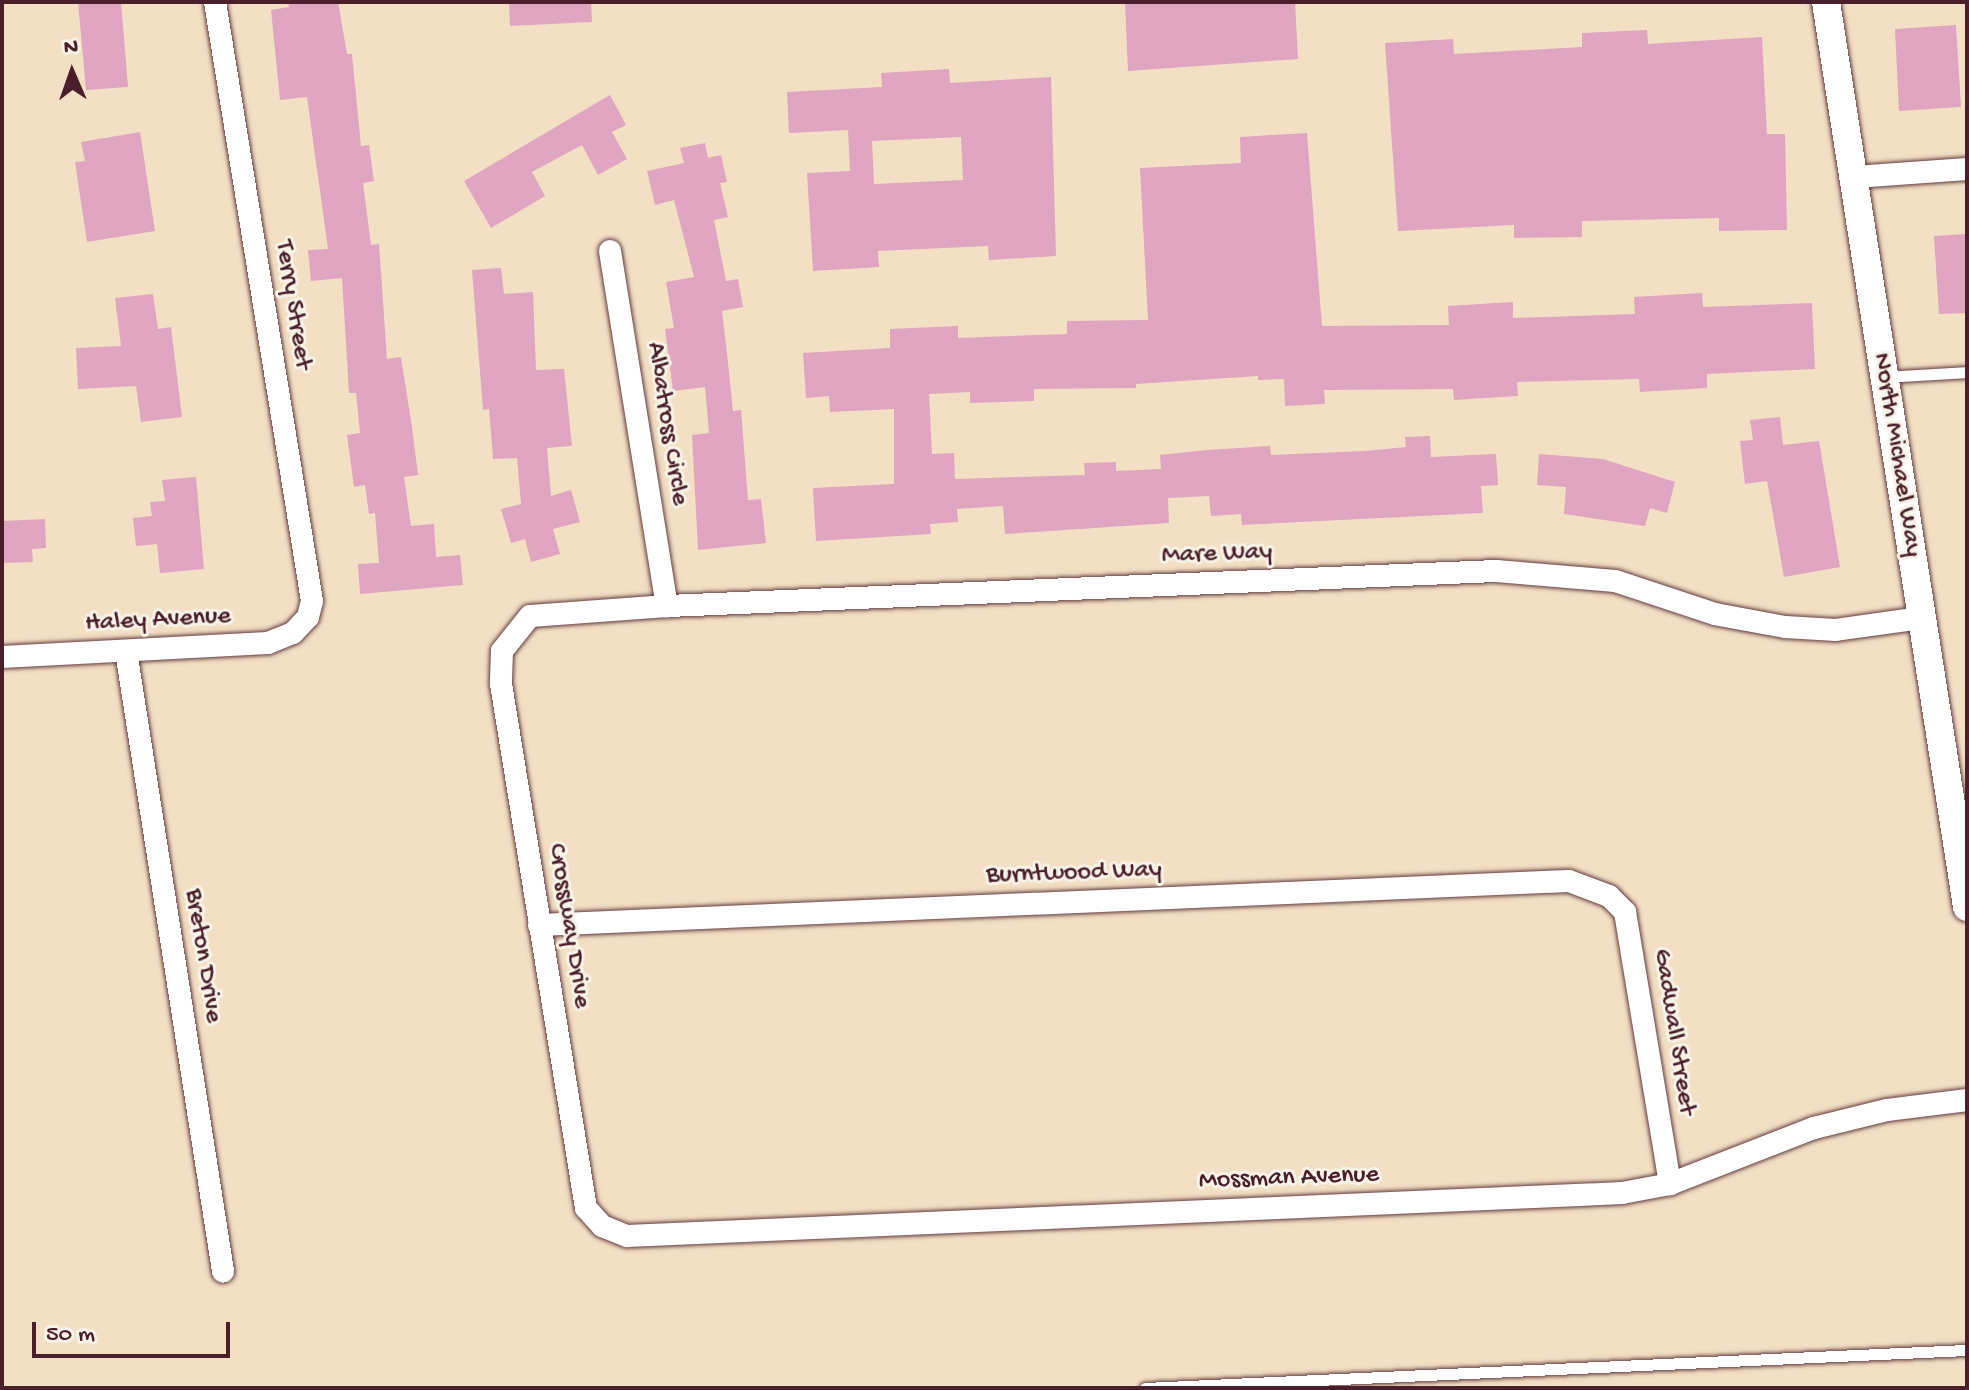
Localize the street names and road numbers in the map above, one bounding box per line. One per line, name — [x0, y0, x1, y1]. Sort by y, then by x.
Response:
street label: Terry Street — [266, 238, 318, 372]
street label: Albatross Circle — [638, 340, 694, 508]
street label: North Michael Way — [1864, 351, 1928, 559]
street label: Mare Way — [1161, 537, 1273, 573]
street label: Haley Avenue — [85, 602, 231, 640]
street label: Crossway Drive — [540, 842, 596, 1010]
street label: Burntwood Way — [986, 855, 1162, 893]
street label: Breton Drive — [176, 887, 228, 1025]
street label: Gadwall Street — [1644, 947, 1702, 1117]
street label: Mossman Avenue — [1198, 1160, 1380, 1198]

